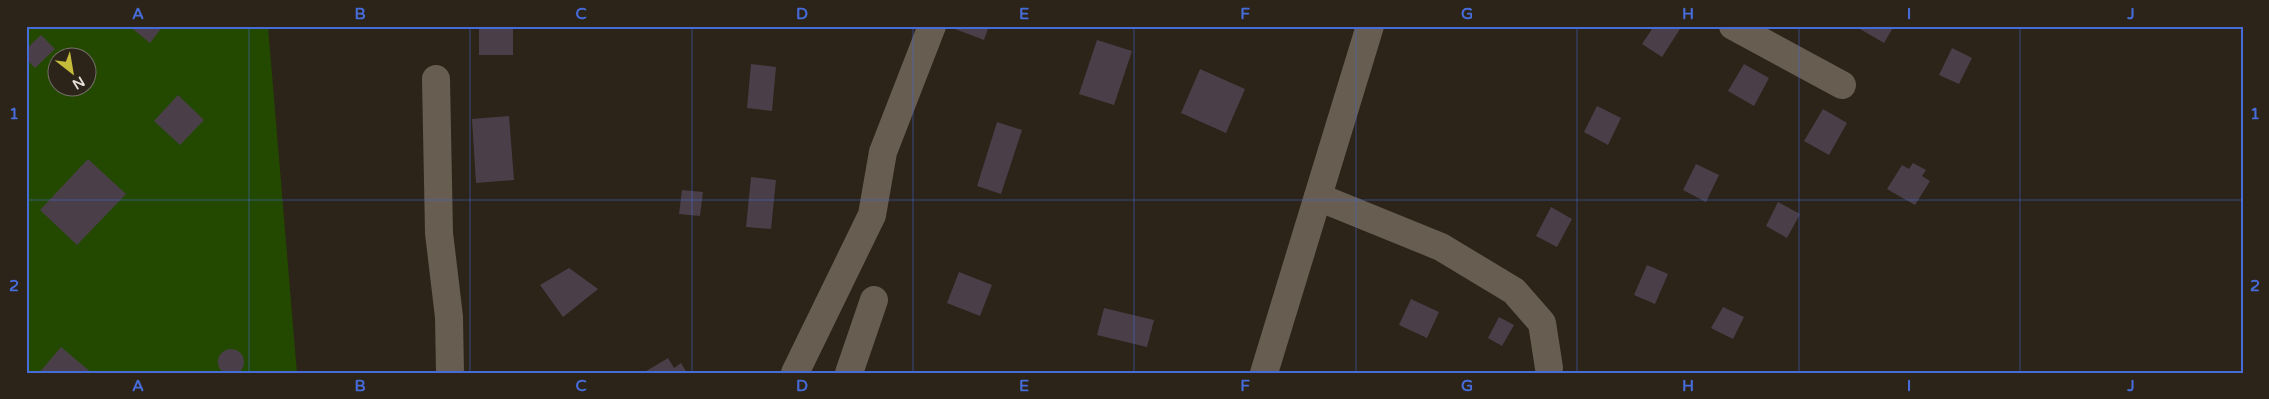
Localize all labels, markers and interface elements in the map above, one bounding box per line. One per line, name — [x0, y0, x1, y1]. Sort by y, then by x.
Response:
text: A — [132, 4, 144, 24]
text: B — [354, 4, 366, 24]
text: C — [575, 4, 587, 24]
text: D — [796, 4, 808, 24]
text: E — [1019, 4, 1029, 24]
text: F — [1240, 4, 1250, 24]
text: G — [1461, 4, 1473, 24]
text: H — [1682, 4, 1694, 24]
text: I — [1907, 4, 1911, 24]
text: J — [2126, 4, 2135, 24]
north arrow — [48, 48, 98, 98]
text: N — [69, 73, 88, 93]
text: 1 — [9, 104, 19, 124]
text: 1 — [2250, 104, 2260, 124]
text: 2 — [9, 276, 19, 296]
text: 2 — [2250, 276, 2260, 296]
text: A — [132, 376, 144, 396]
text: B — [354, 376, 366, 396]
text: C — [575, 376, 587, 396]
text: D — [796, 376, 808, 396]
text: E — [1019, 376, 1029, 396]
text: F — [1240, 376, 1250, 396]
text: G — [1461, 376, 1473, 396]
text: H — [1682, 376, 1694, 396]
text: I — [1907, 376, 1911, 396]
text: J — [2126, 376, 2135, 396]

